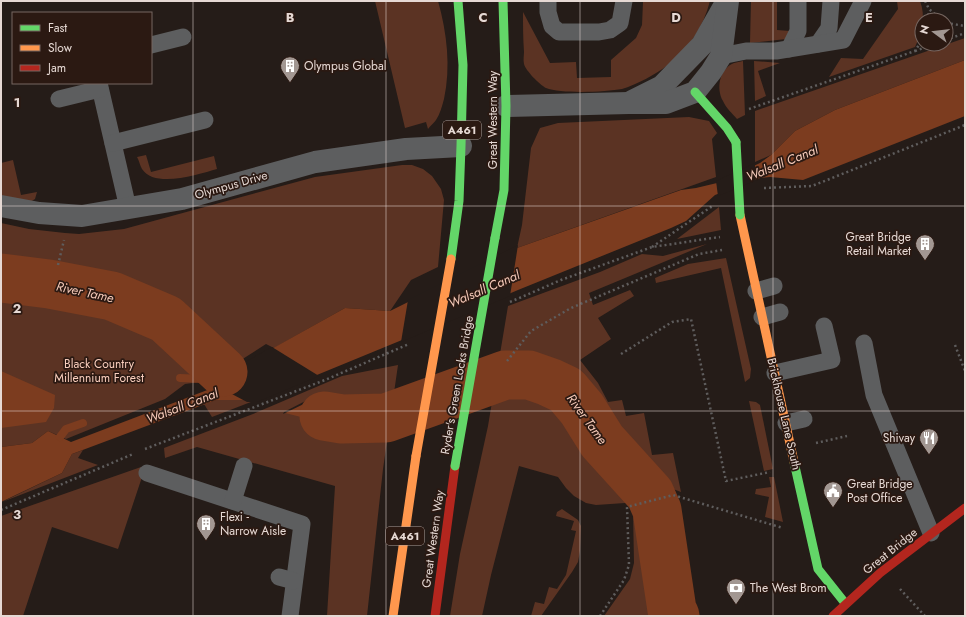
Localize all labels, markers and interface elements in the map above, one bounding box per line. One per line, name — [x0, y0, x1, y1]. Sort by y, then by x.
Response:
text: B — [286, 8, 295, 27]
text: C — [478, 8, 488, 27]
text: D — [671, 8, 681, 27]
text: E — [865, 8, 873, 27]
legend — [12, 12, 152, 84]
north arrow — [914, 12, 954, 52]
text: Fast — [48, 19, 67, 37]
text: N — [915, 23, 933, 36]
text: Slow — [48, 39, 73, 57]
building icon: Olympus Global — [279, 55, 301, 83]
place label: Olympus Global — [304, 57, 386, 75]
text: Jam — [46, 59, 66, 77]
street label: Great Western Way — [484, 70, 502, 169]
text: 1 — [14, 93, 20, 112]
road number: A461 — [443, 121, 481, 139]
water label: Walsall Canal — [743, 140, 822, 186]
street label: Olympus Drive — [192, 166, 270, 204]
place label: Great Bridge Retail Market — [846, 228, 911, 260]
building icon: Great Bridge Retail Market — [914, 233, 936, 261]
water label: Walsall Canal — [445, 265, 524, 313]
water label: River Tame — [54, 277, 116, 307]
text: 2 — [13, 299, 21, 318]
street label: Ryder's Green Locks Bridge — [436, 314, 478, 456]
park label: Black Country Millennium Forest — [54, 355, 144, 387]
street label: Brickhouse Lane South — [762, 356, 806, 472]
water label: Walsall Canal — [143, 383, 222, 428]
water label: River Tame — [562, 390, 612, 449]
restaurant icon: Shivay — [918, 427, 940, 455]
place label: Shivay — [883, 429, 916, 447]
place label: Great Bridge Post Office — [847, 475, 912, 507]
public building icon: Great Bridge Post Office — [822, 480, 844, 508]
street label: Great Western Way — [417, 488, 449, 589]
text: 3 — [13, 505, 21, 524]
place label: Flexi - Narrow Aisle — [220, 508, 286, 540]
building icon: Flexi - Narrow Aisle — [195, 513, 217, 541]
street label: Great Bridge — [859, 523, 921, 579]
road number: A461 — [386, 527, 424, 545]
bank icon: The West Brom — [725, 577, 747, 605]
place label: The West Brom — [750, 579, 827, 597]

